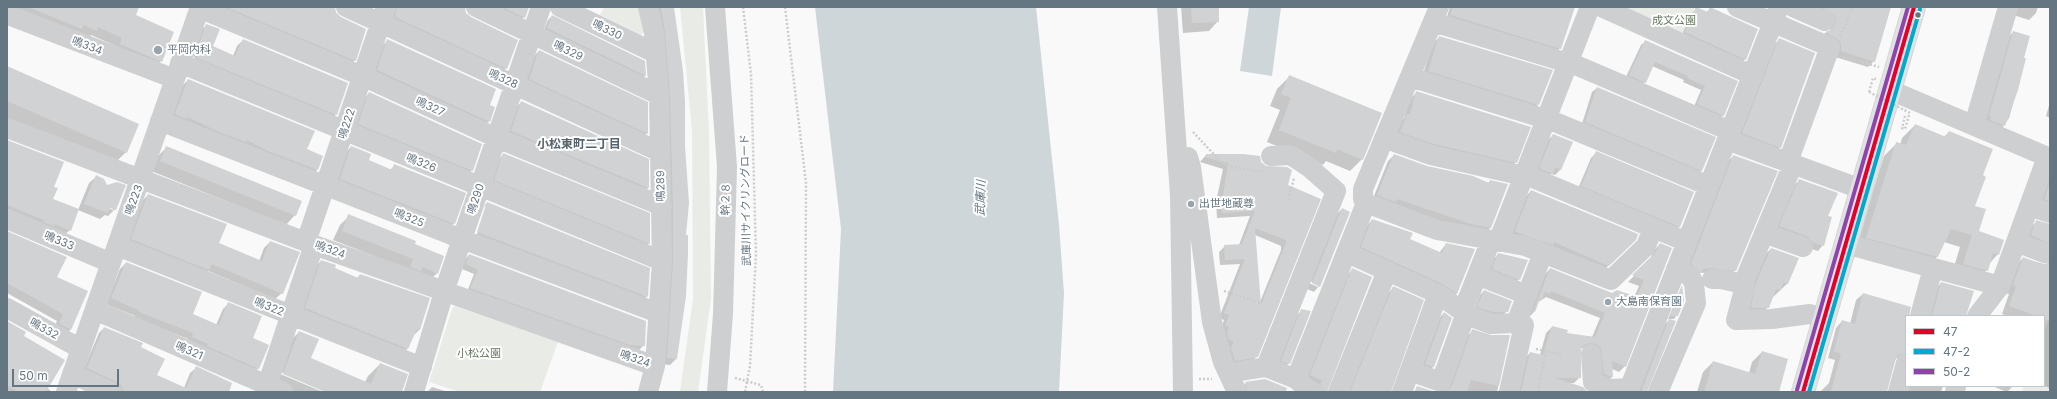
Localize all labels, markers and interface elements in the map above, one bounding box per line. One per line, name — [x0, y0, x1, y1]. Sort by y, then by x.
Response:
unlabelled marker — [1913, 10, 1923, 20]
park label: 成文公園 — [1652, 14, 1696, 28]
street label: 鳴330 — [590, 17, 624, 43]
street label: 鳴334 — [70, 34, 104, 58]
street label: 鳴329 — [551, 38, 585, 64]
place label: 平岡内科 — [167, 43, 211, 57]
marker: 平岡内科 — [152, 44, 164, 56]
street label: 鳴328 — [486, 66, 520, 92]
street label: 鳴327 — [413, 95, 447, 119]
street label: 鳴222 — [336, 107, 358, 141]
street label: 武庫川サイクリングロード — [738, 134, 754, 266]
district label: 小松東町二丁目 — [537, 137, 621, 151]
street label: 鳴326 — [404, 151, 438, 175]
street label: 鳴289 — [654, 170, 668, 202]
water label: 武庫川 — [973, 180, 989, 216]
street label: 鳴290 — [465, 182, 487, 216]
street label: 幹２８ — [719, 182, 733, 216]
street label: 鳴223 — [122, 183, 146, 217]
place label: 出世地蔵尊 — [1199, 197, 1254, 211]
marker: 出世地蔵尊 — [1186, 199, 1196, 209]
street label: 鳴325 — [392, 206, 426, 230]
street label: 鳴333 — [42, 229, 76, 253]
street label: 鳴324 — [313, 238, 347, 262]
street label: 鳴322 — [252, 295, 286, 319]
place label: 大島南保育園 — [1616, 295, 1682, 309]
marker: 大島南保育園 — [1603, 297, 1613, 307]
legend — [1905, 315, 2045, 387]
street label: 鳴332 — [27, 316, 61, 342]
text: 47 — [1943, 324, 1958, 339]
street label: 鳴321 — [173, 339, 205, 363]
text: 47-2 — [1943, 344, 1970, 359]
park label: 小松公園 — [457, 347, 501, 361]
street label: 鳴324 — [618, 348, 652, 370]
scale bar — [14, 361, 121, 387]
text: 50-2 — [1943, 364, 1970, 379]
text: 50 m — [19, 368, 48, 383]

